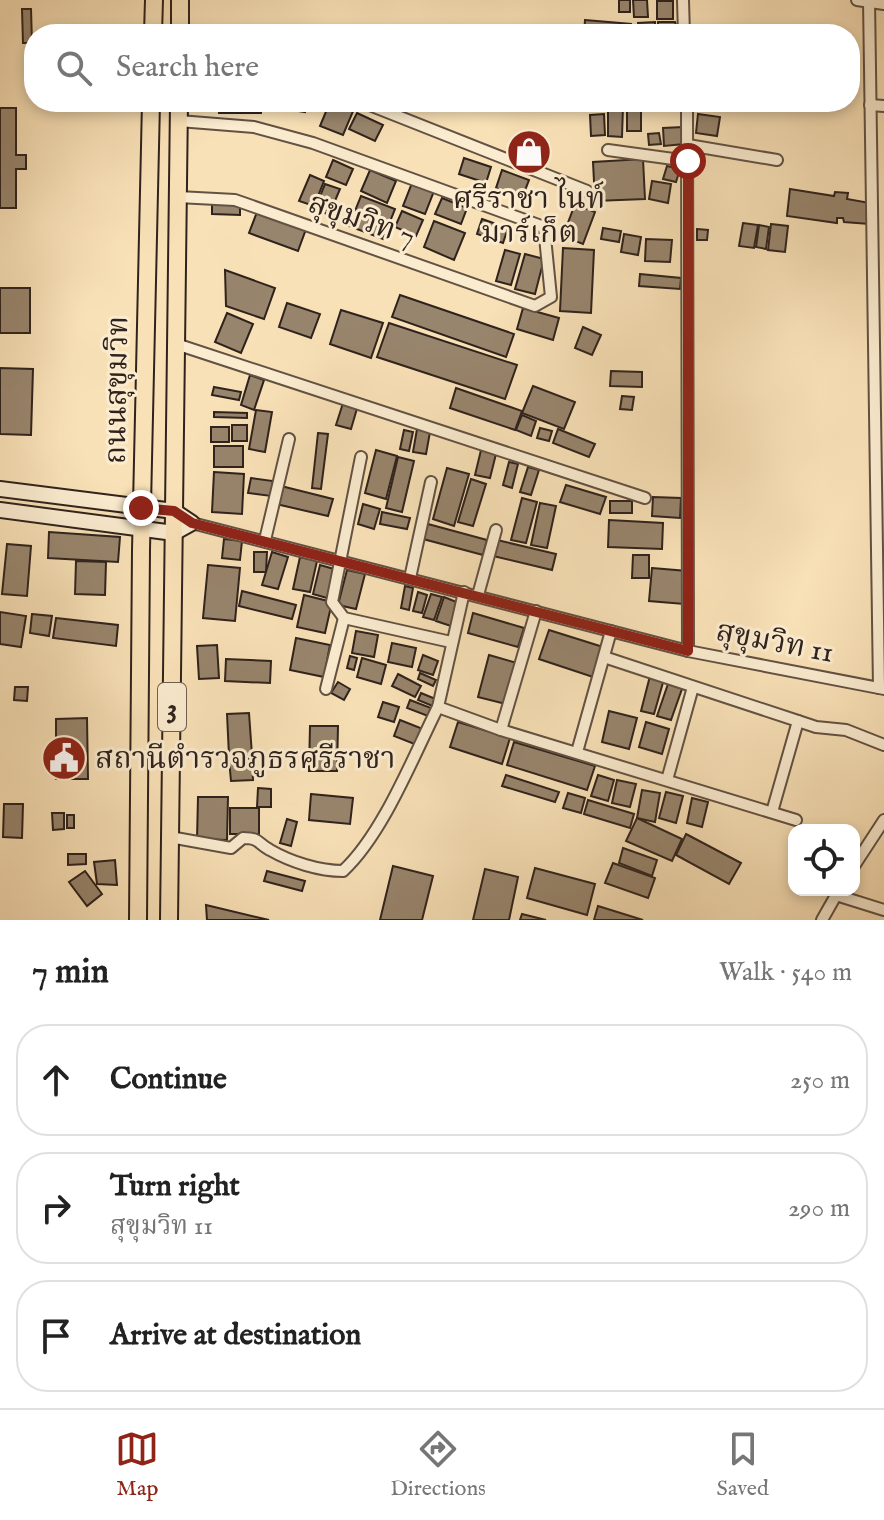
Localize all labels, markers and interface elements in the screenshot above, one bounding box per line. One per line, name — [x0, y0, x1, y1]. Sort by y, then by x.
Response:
search box — [24, 24, 860, 112]
icon: search — [52, 46, 96, 90]
text: Search here — [116, 49, 259, 87]
shop icon: ศรีราชา ไนท์ มาร์เก็ต — [505, 128, 553, 176]
route start — [670, 143, 706, 179]
place label: ศรีราชา ไนท์ มาร์เก็ต — [453, 177, 605, 253]
street label: สุขุมวิท 7 — [303, 185, 420, 257]
street label: ถนนสุขุมวิท — [98, 316, 138, 464]
route end — [123, 490, 159, 526]
street label: สุขุมวิท 11 — [713, 613, 837, 673]
road number: 3 — [158, 683, 186, 731]
public building icon: สถานีตำรวจภูธรศรีราชา — [40, 734, 88, 782]
place label: สถานีตำรวจภูธรศรีราชา — [95, 741, 395, 779]
map controls — [788, 824, 860, 896]
button: locate — [788, 824, 860, 896]
text: 7 min — [32, 951, 109, 994]
text: Walk · 540 m — [719, 956, 852, 989]
icon: ahead — [34, 1058, 78, 1102]
text: Continue — [110, 1061, 227, 1099]
text: 250 m — [790, 1064, 850, 1097]
text: Turn right — [110, 1168, 240, 1206]
icon: right — [34, 1186, 78, 1230]
text: 290 m — [788, 1192, 850, 1225]
text: สุขุมวิท 11 — [110, 1210, 213, 1243]
icon: arrive — [34, 1314, 78, 1358]
text: Arrive at destination — [110, 1317, 361, 1355]
tab: Map — [115, 1427, 159, 1503]
tab: Directions — [390, 1427, 486, 1503]
tab: Saved — [717, 1427, 769, 1503]

